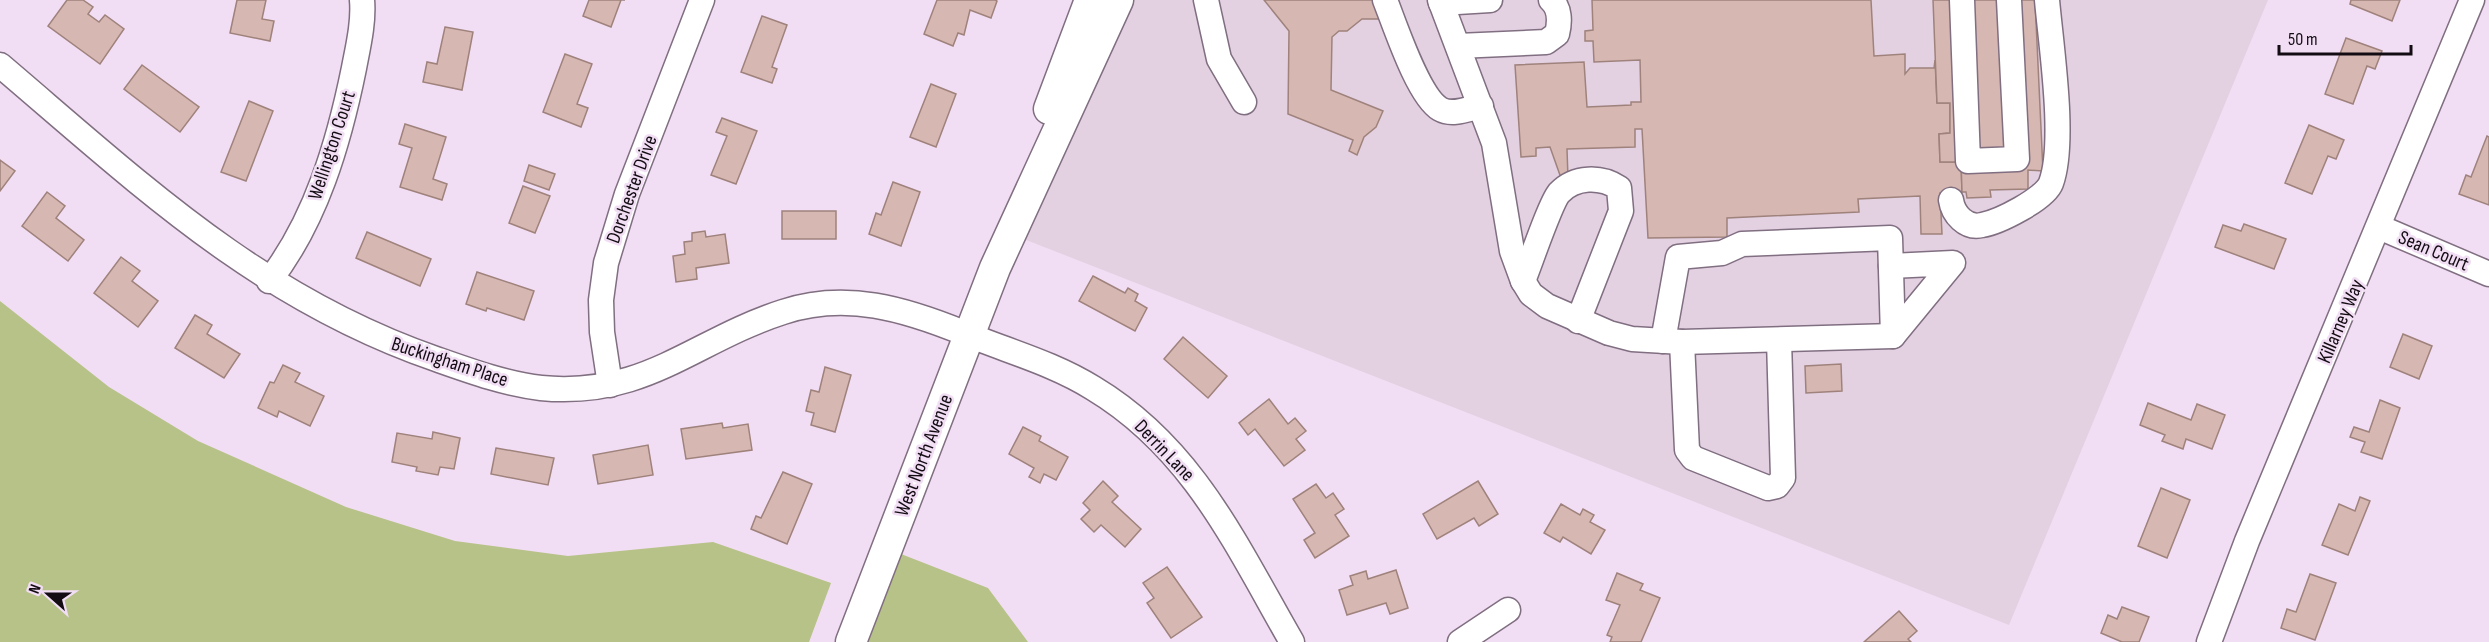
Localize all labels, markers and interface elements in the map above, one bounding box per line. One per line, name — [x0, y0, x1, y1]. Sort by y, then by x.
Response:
scale bar — [2279, 18, 2411, 56]
text: 50 m — [2288, 29, 2318, 50]
street label: Wellington Court — [303, 88, 361, 203]
street label: Dorchester Drive — [601, 132, 663, 247]
street label: Sean Court — [2395, 225, 2473, 276]
street label: Killarney Way — [2313, 276, 2369, 367]
street label: Buckingham Place — [388, 332, 511, 392]
street label: West North Avenue — [890, 391, 958, 520]
street label: Derrin Lane — [1129, 415, 1199, 487]
north arrow — [18, 564, 78, 624]
text: N — [25, 582, 46, 597]

